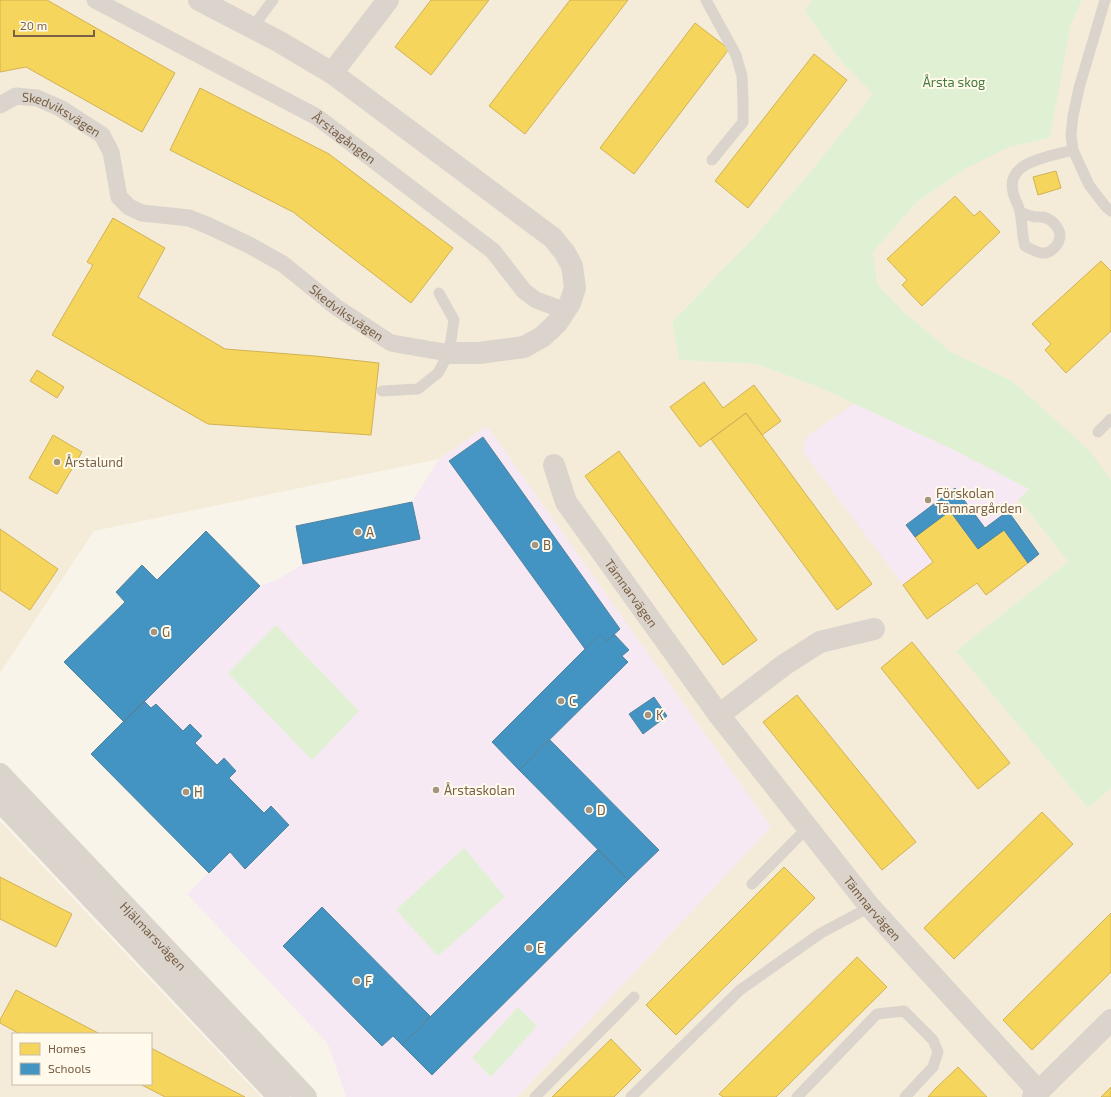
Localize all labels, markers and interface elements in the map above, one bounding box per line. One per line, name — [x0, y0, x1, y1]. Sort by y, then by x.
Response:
scale bar — [14, 12, 94, 38]
text: 20 m — [20, 18, 47, 32]
park label: Årsta skog — [923, 74, 985, 90]
street label: Skedviksvägen — [21, 89, 104, 140]
street label: Årstagången — [309, 108, 379, 167]
street label: Skedviksvägen — [306, 281, 387, 344]
place label: Årstalund — [65, 454, 123, 470]
marker: Årstalund — [52, 457, 62, 467]
place label: Förskolan Tämnargården — [936, 485, 1022, 516]
marker: Förskolan Tämnargården — [923, 495, 933, 505]
place label: A — [366, 524, 374, 540]
marker: A — [353, 527, 363, 537]
place label: B — [543, 537, 551, 553]
marker: B — [530, 540, 540, 550]
street label: Tämnarvägen — [601, 556, 661, 630]
place label: G — [162, 624, 170, 640]
marker: G — [149, 627, 159, 637]
place label: C — [569, 693, 576, 709]
marker: C — [556, 696, 566, 706]
place label: K — [656, 707, 664, 723]
marker: K — [643, 710, 653, 720]
place label: Årstaskolan — [444, 782, 515, 798]
place label: H — [194, 784, 203, 800]
marker: Årstaskolan — [431, 785, 441, 795]
marker: H — [181, 787, 191, 797]
place label: D — [597, 802, 606, 818]
marker: D — [584, 805, 594, 815]
street label: Tämnarvägen — [840, 872, 905, 944]
street label: Hjälmarsvägen — [117, 898, 190, 974]
place label: E — [537, 940, 544, 956]
marker: E — [524, 943, 534, 953]
place label: F — [365, 973, 372, 989]
marker: F — [352, 976, 362, 986]
legend — [12, 1033, 152, 1085]
text: Homes — [48, 1041, 86, 1055]
text: Schools — [48, 1061, 91, 1075]

